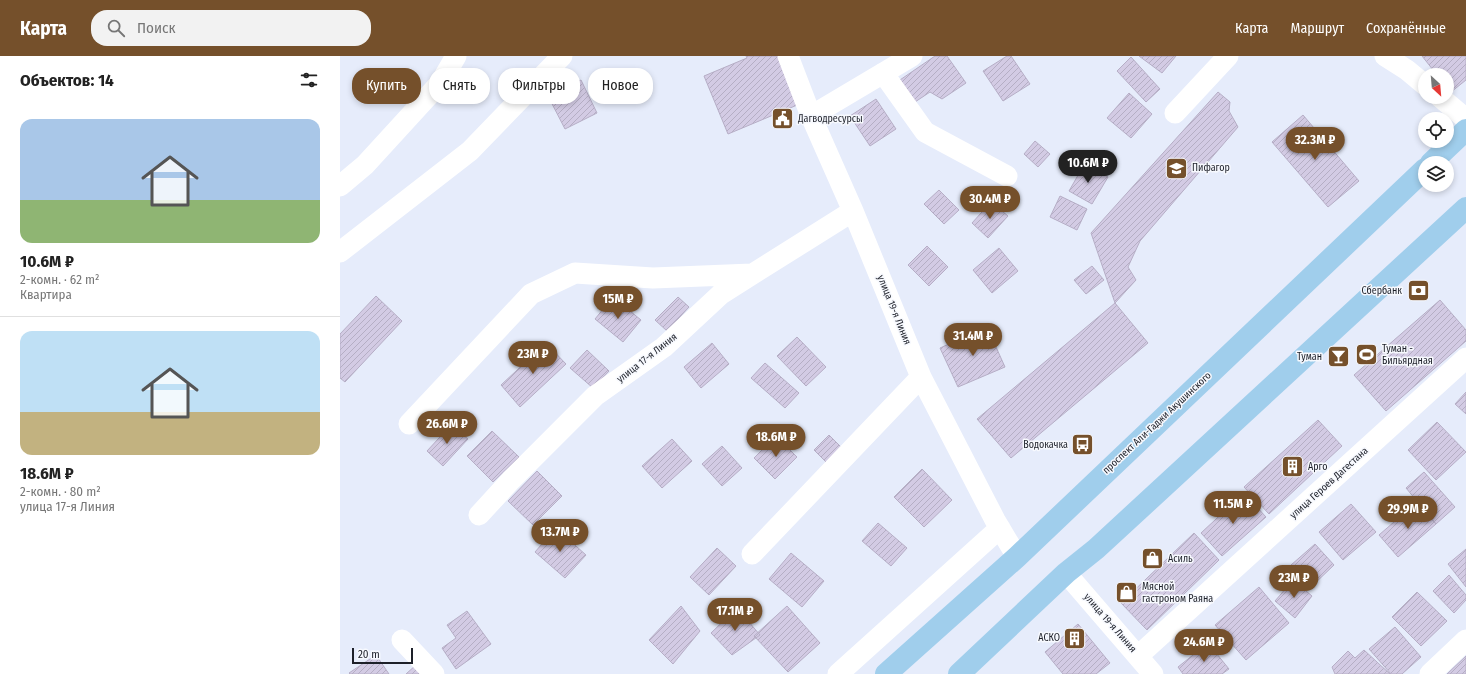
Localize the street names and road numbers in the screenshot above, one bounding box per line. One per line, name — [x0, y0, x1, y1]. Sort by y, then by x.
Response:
street label: улица 19-я Линия — [875, 273, 913, 347]
street label: улица 17-я Линия — [614, 331, 680, 385]
street label: проспект Али-Гаджи Акушинского — [1100, 370, 1214, 476]
street label: улица Героев Дагестана — [1287, 445, 1371, 521]
street label: улица 19-я Линия — [1081, 591, 1139, 655]

